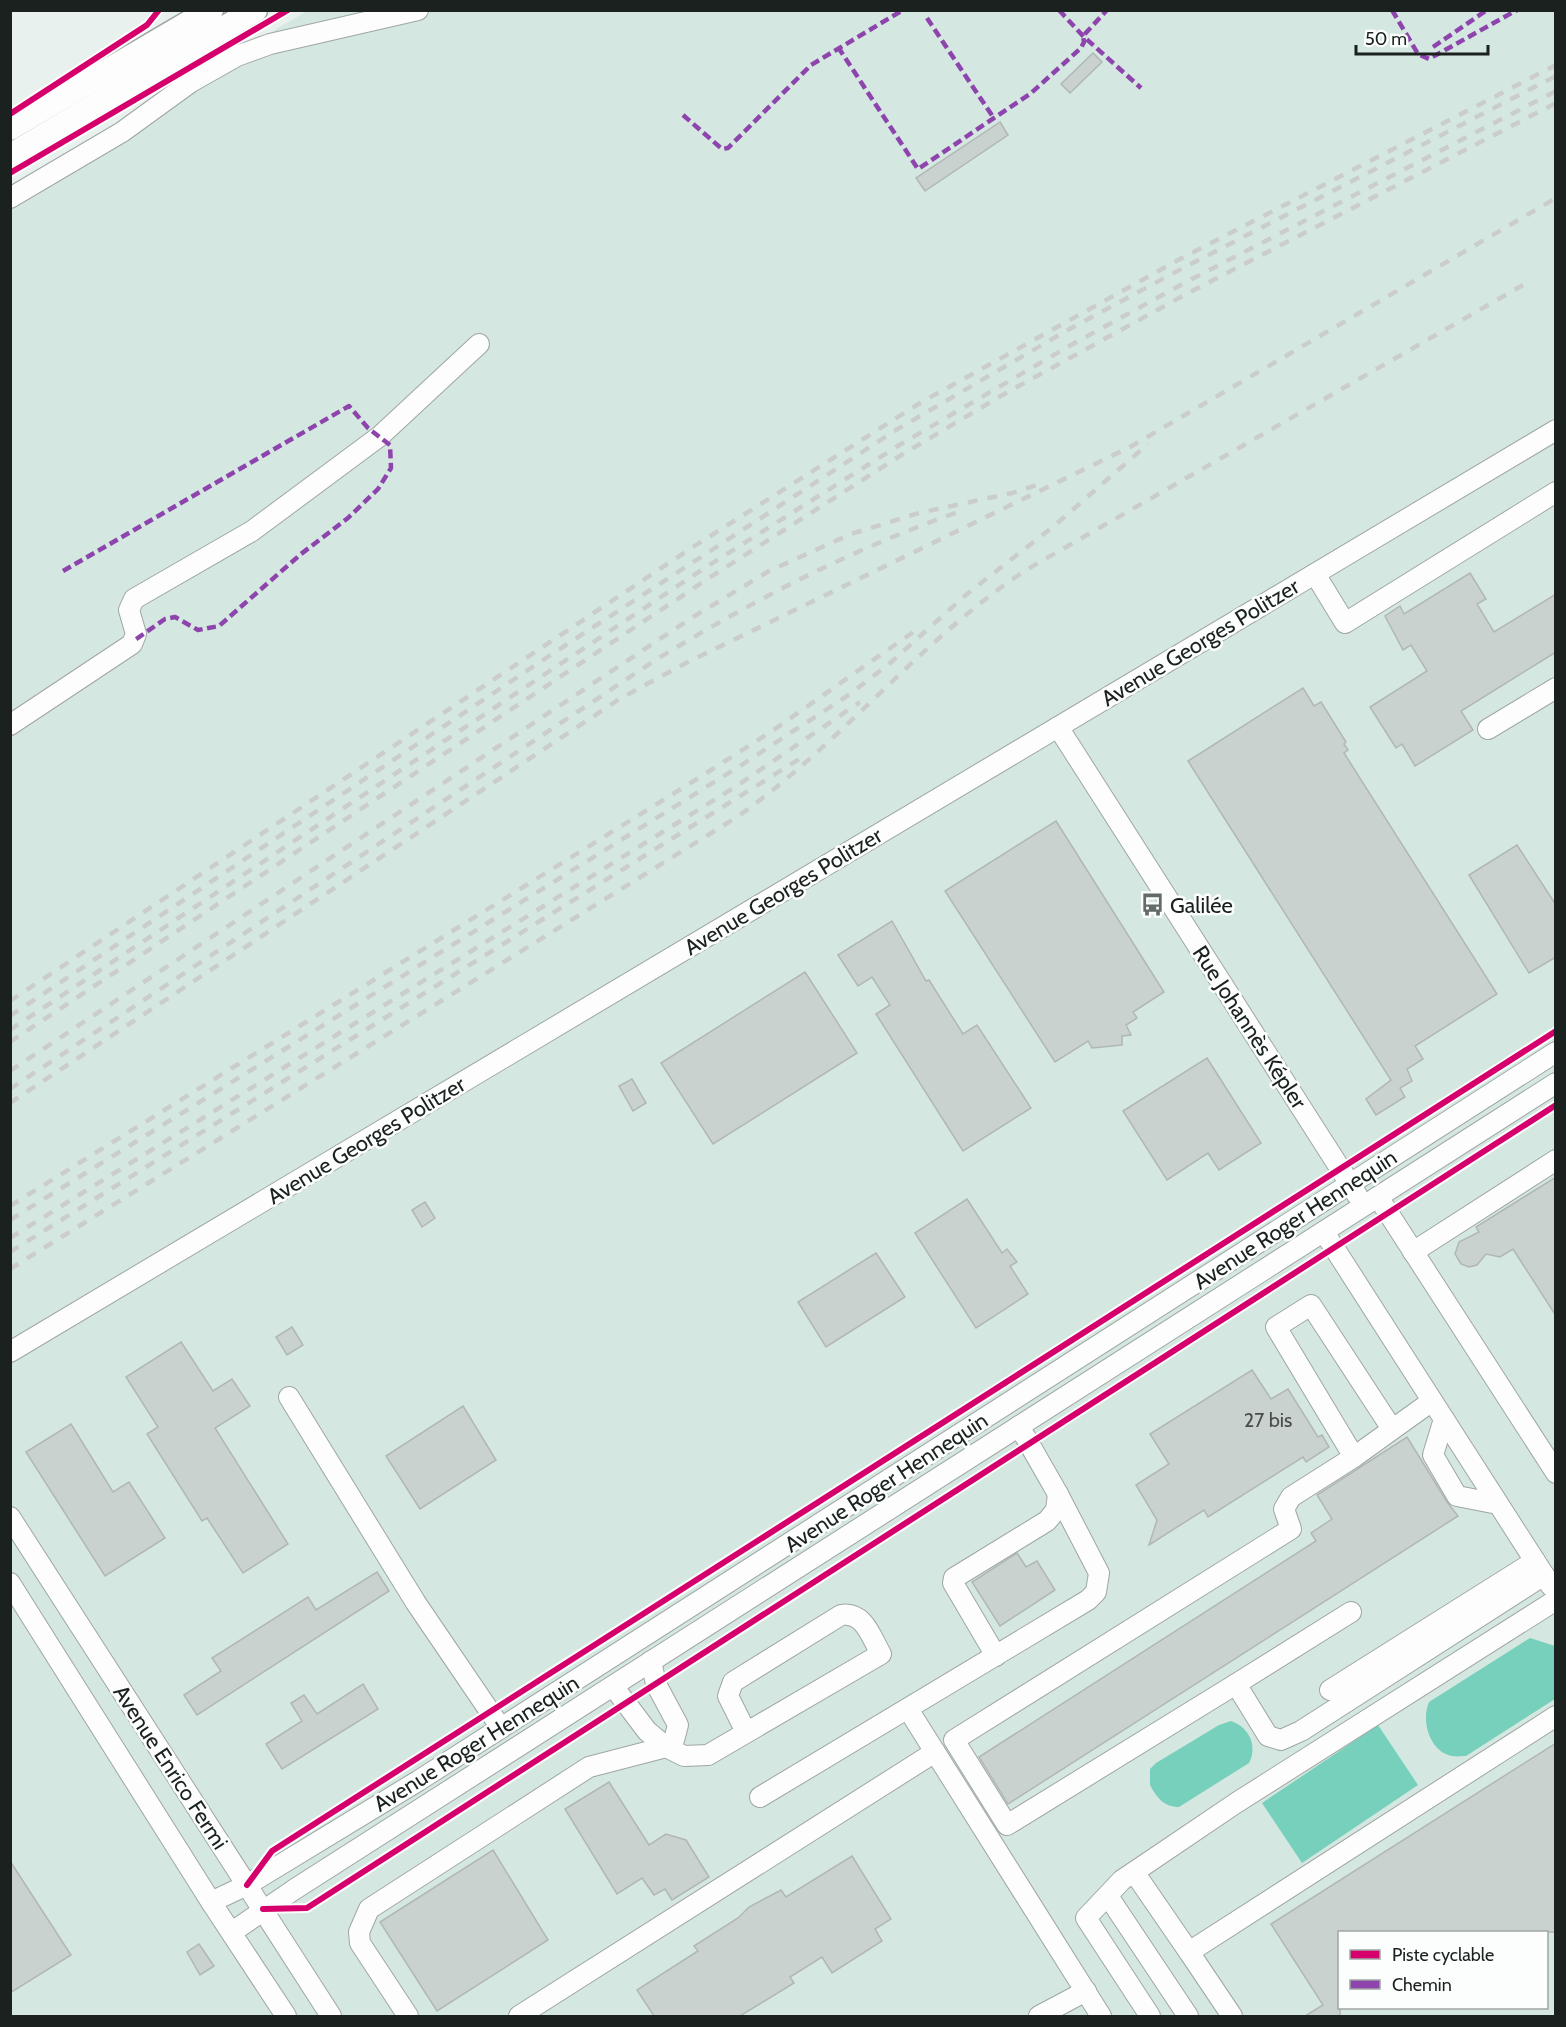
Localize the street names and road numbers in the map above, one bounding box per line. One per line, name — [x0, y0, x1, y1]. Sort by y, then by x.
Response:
street label: Avenue Georges Politzer — [1097, 573, 1304, 712]
street label: Avenue Georges Politzer — [680, 822, 887, 961]
street label: Rue Johannès Képler — [1187, 941, 1312, 1114]
street label: Avenue Georges Politzer — [263, 1071, 470, 1210]
street label: Avenue Roger Hennequin — [1189, 1144, 1402, 1295]
street label: Avenue Roger Hennequin — [780, 1407, 993, 1558]
street label: Avenue Roger Hennequin — [369, 1669, 584, 1818]
street label: Avenue Enrico Fermi — [107, 1680, 234, 1854]

